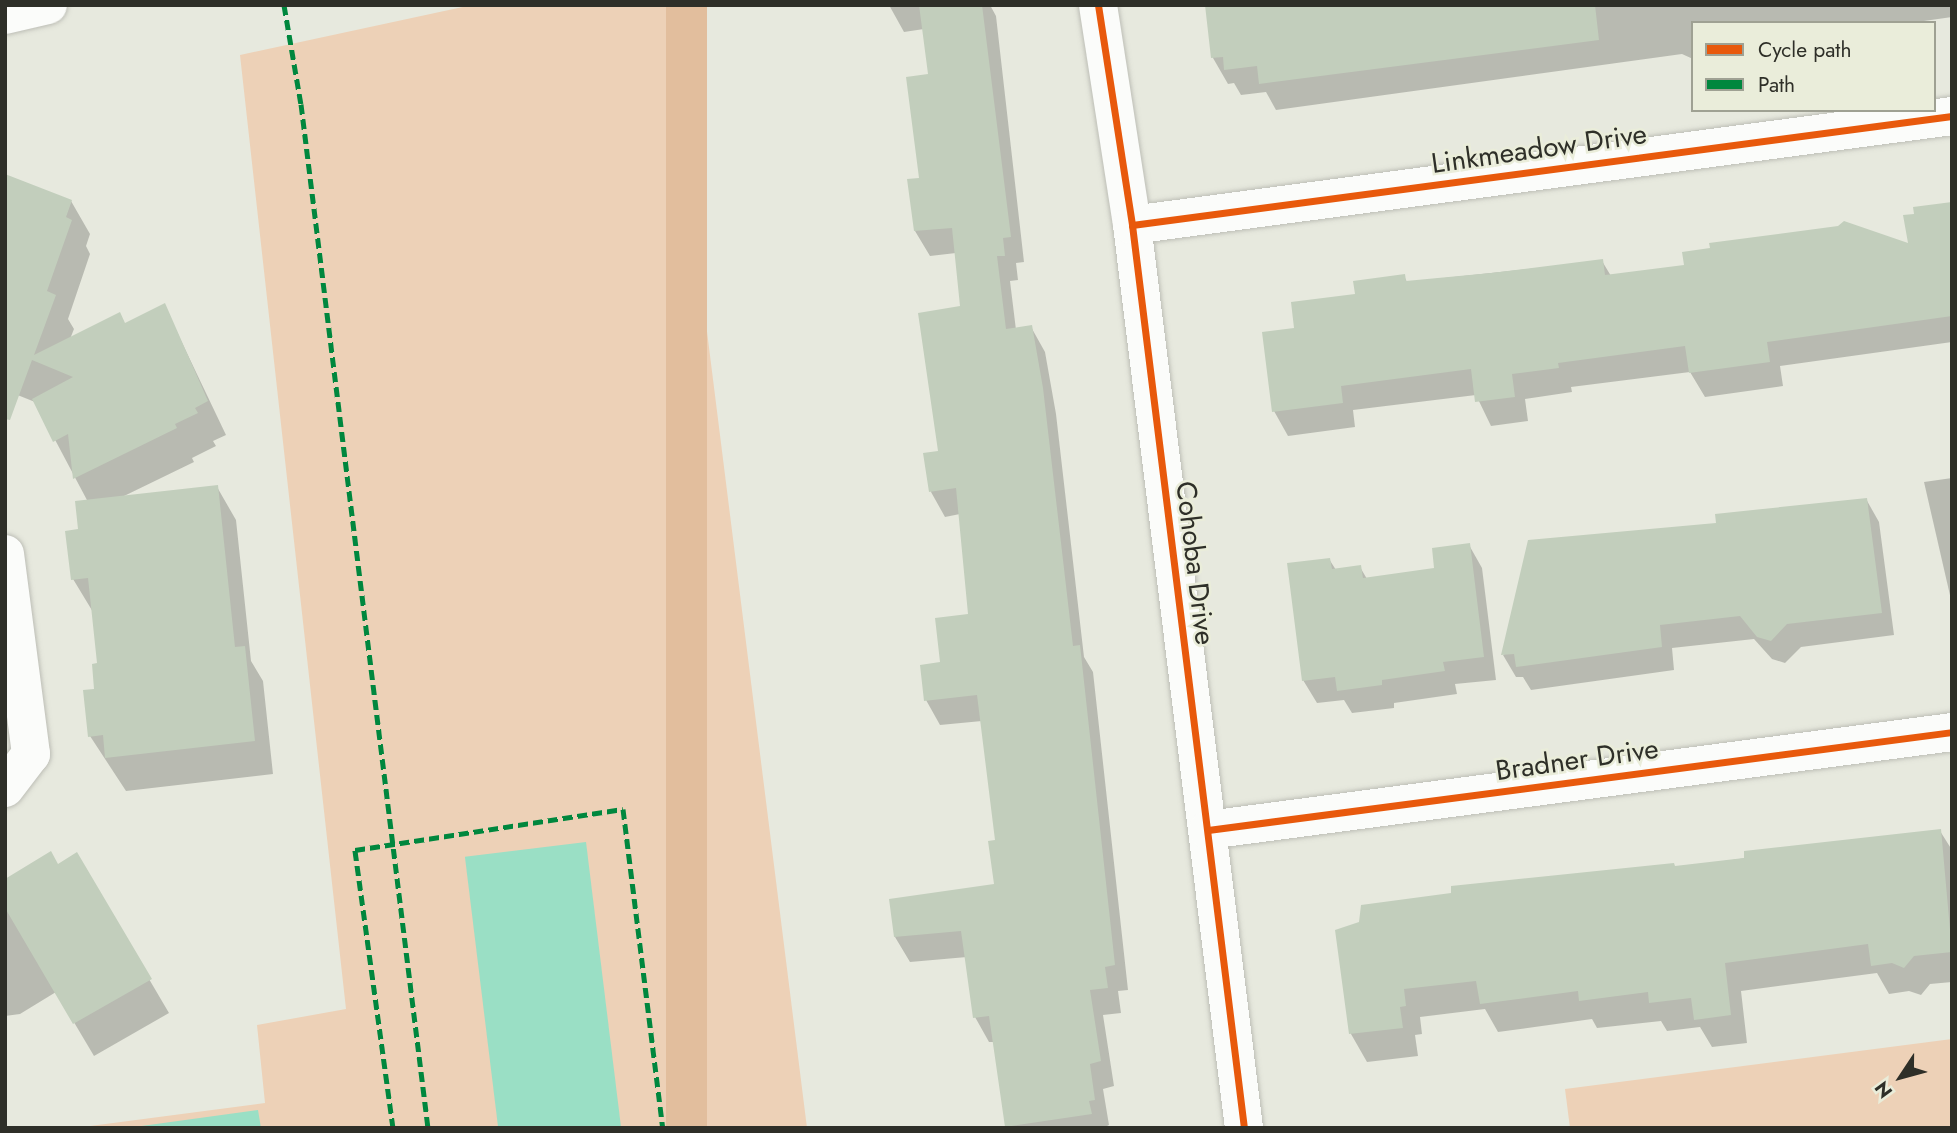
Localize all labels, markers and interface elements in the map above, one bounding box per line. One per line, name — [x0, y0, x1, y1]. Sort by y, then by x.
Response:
legend — [1691, 21, 1936, 112]
text: Cycle path — [1758, 35, 1851, 65]
text: Path — [1758, 70, 1795, 100]
street label: Linkmeadow Drive — [1429, 117, 1649, 181]
street label: Cohoba Drive — [1168, 479, 1222, 647]
street label: Bradner Drive — [1493, 732, 1661, 788]
north arrow — [1866, 1042, 1936, 1112]
text: N — [1868, 1076, 1899, 1104]

